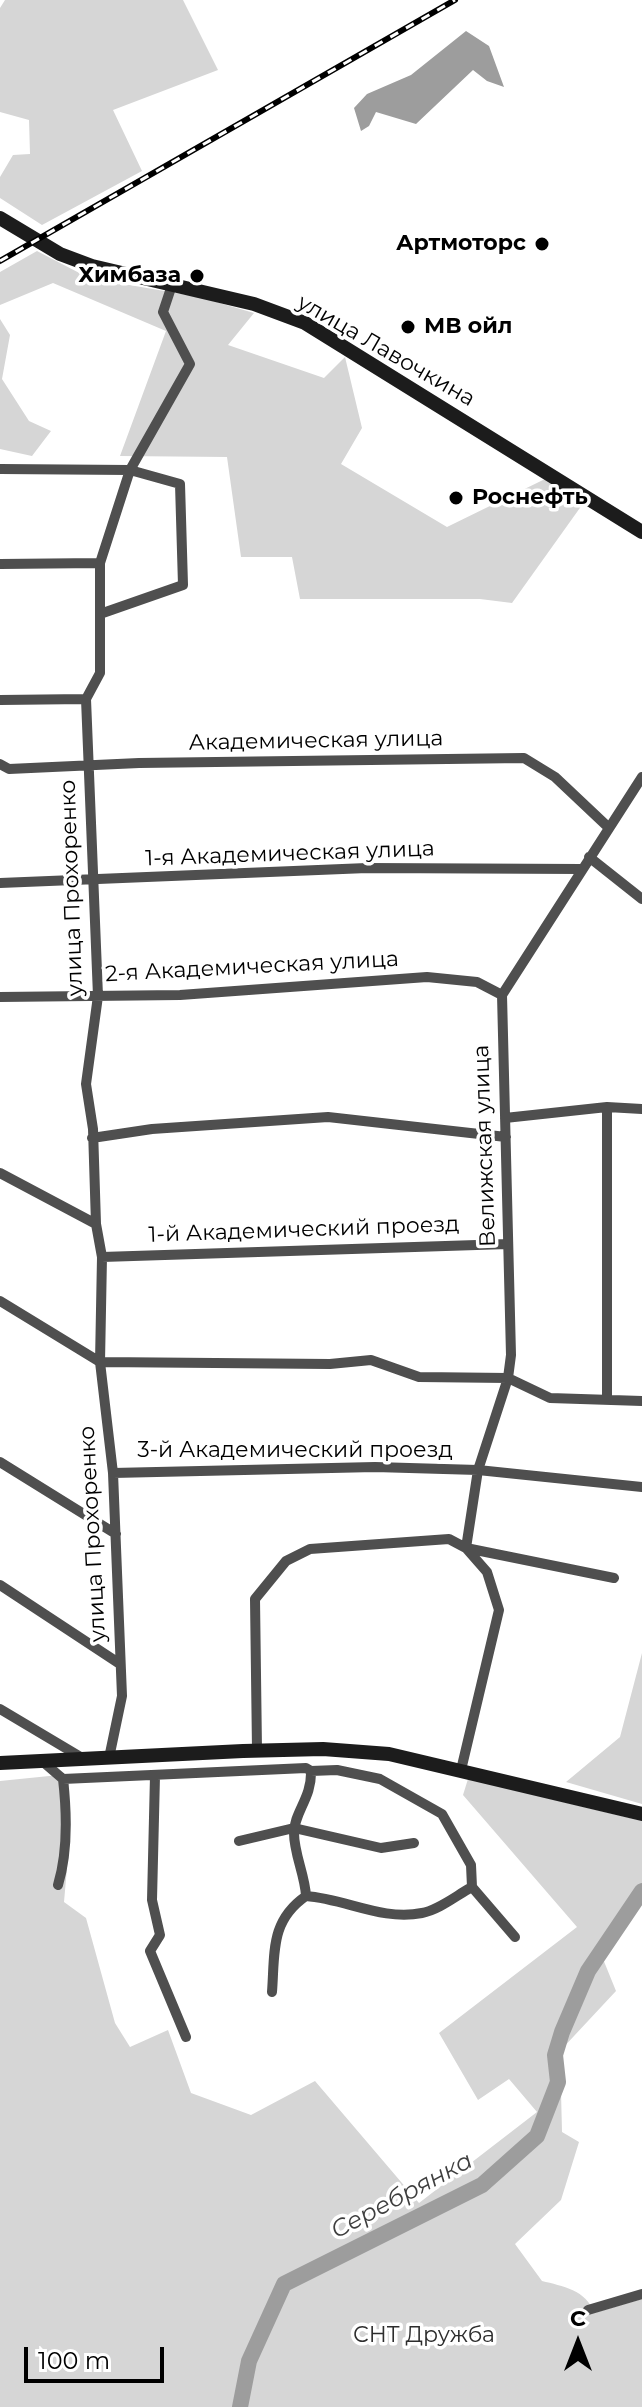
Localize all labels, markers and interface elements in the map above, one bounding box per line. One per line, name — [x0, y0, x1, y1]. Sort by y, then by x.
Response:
place label: Артмоторс — [396, 231, 526, 257]
marker: Артмоторс — [533, 235, 551, 253]
place label: Химбаза — [78, 263, 181, 289]
marker: Химбаза — [188, 267, 206, 285]
street label: улица Лавочкина — [293, 289, 479, 413]
place label: МВ ойл — [424, 314, 512, 340]
marker: МВ ойл — [399, 318, 417, 336]
place label: Роснефть — [472, 485, 588, 511]
marker: Роснефть — [447, 489, 465, 507]
street label: Академическая улица — [189, 726, 443, 756]
street label: улица Прохоренко — [55, 779, 89, 997]
street label: 1-я Академическая улица — [145, 836, 435, 872]
street label: 2-я Академическая улица — [105, 946, 399, 988]
street label: Велижская улица — [468, 1044, 502, 1248]
street label: 1-й Академический проезд — [148, 1211, 460, 1249]
street label: улица Прохоренко — [74, 1425, 112, 1643]
street label: 3-й Академический проезд — [137, 1438, 453, 1464]
water label: Серебрянка — [326, 2147, 478, 2245]
north arrow — [538, 2303, 618, 2383]
text: С — [570, 2305, 586, 2332]
park label: СНТ Дружба — [353, 2323, 495, 2349]
scale bar — [28, 2331, 168, 2381]
text: 100 m — [38, 2346, 110, 2375]

